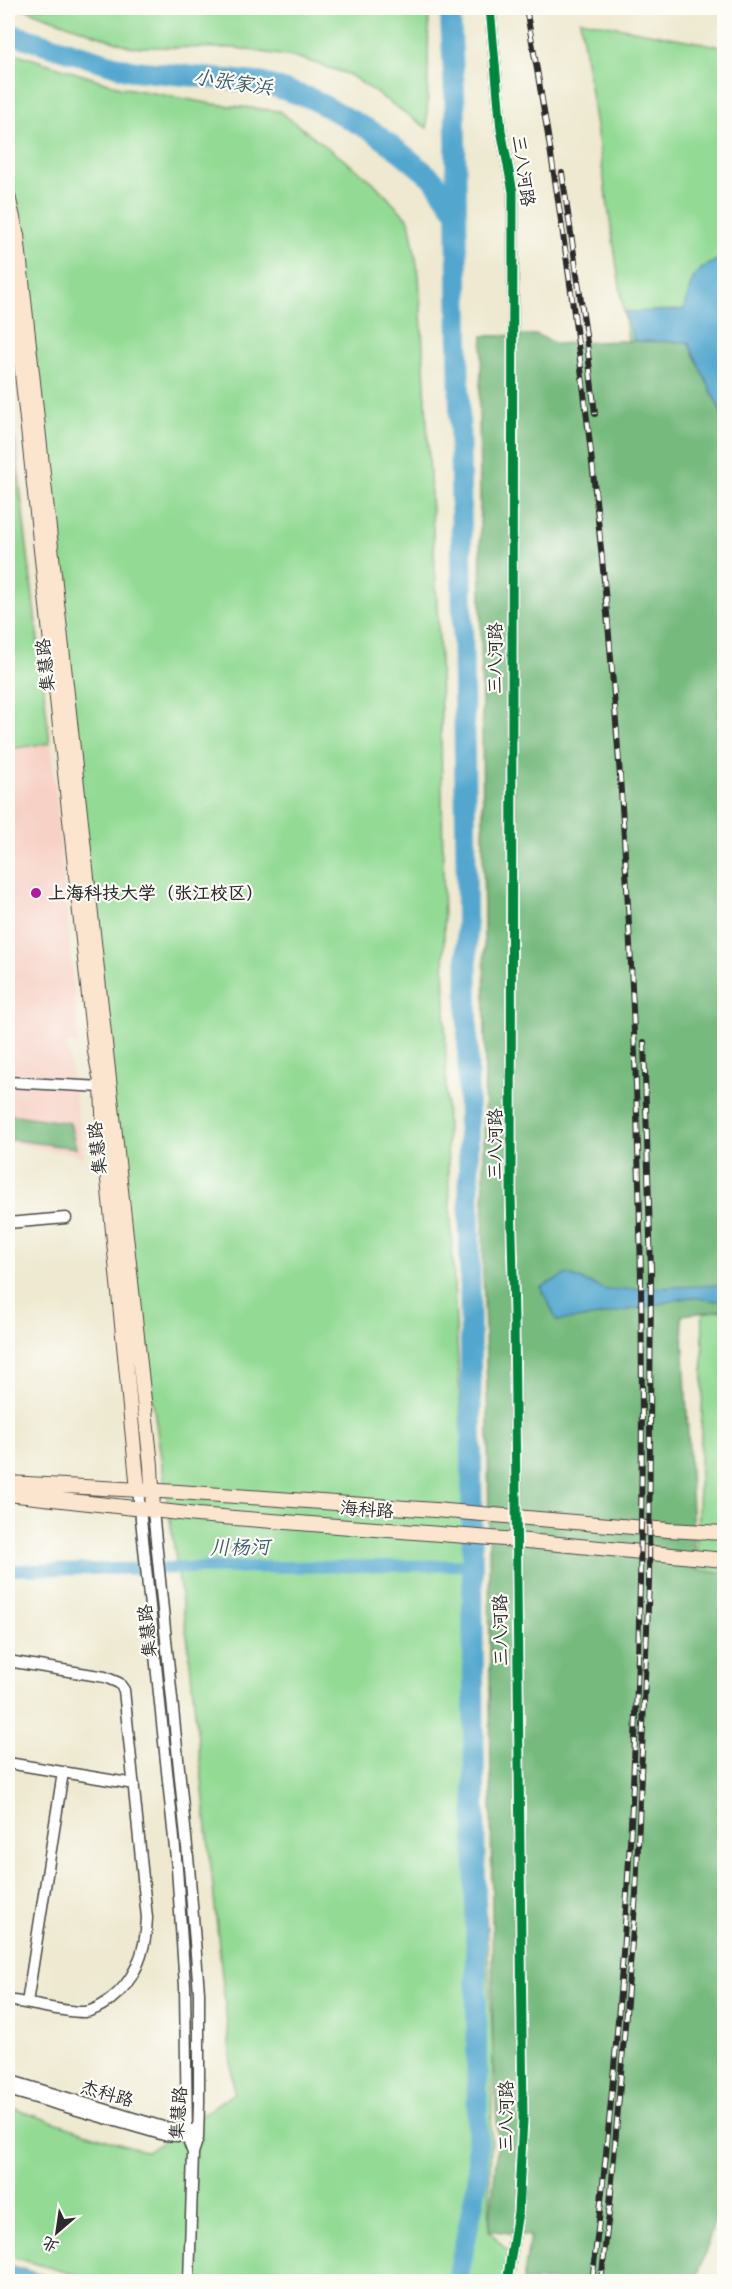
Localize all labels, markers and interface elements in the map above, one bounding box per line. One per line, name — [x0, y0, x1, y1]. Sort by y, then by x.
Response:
water label: 小张家浜 — [192, 66, 275, 101]
street label: 三八河路 — [508, 134, 538, 208]
street label: 三八河路 — [485, 622, 506, 694]
street label: 集慧路 — [33, 637, 59, 693]
place label: 上海科技大学（张江校区） — [48, 883, 264, 904]
marker: 上海科技大学（张江校区） — [29, 886, 43, 900]
street label: 三八河路 — [485, 1108, 506, 1180]
street label: 集慧路 — [85, 1120, 111, 1176]
street label: 海科路 — [339, 1498, 395, 1522]
water label: 川杨河 — [210, 1535, 273, 1561]
street label: 三八河路 — [490, 1594, 512, 1666]
street label: 集慧路 — [135, 1603, 161, 1659]
street label: 杰科路 — [78, 2076, 136, 2112]
street label: 三八河路 — [496, 2080, 517, 2152]
street label: 集慧路 — [167, 2085, 191, 2141]
north arrow — [27, 2202, 87, 2262]
text: 北 — [39, 2232, 62, 2256]

